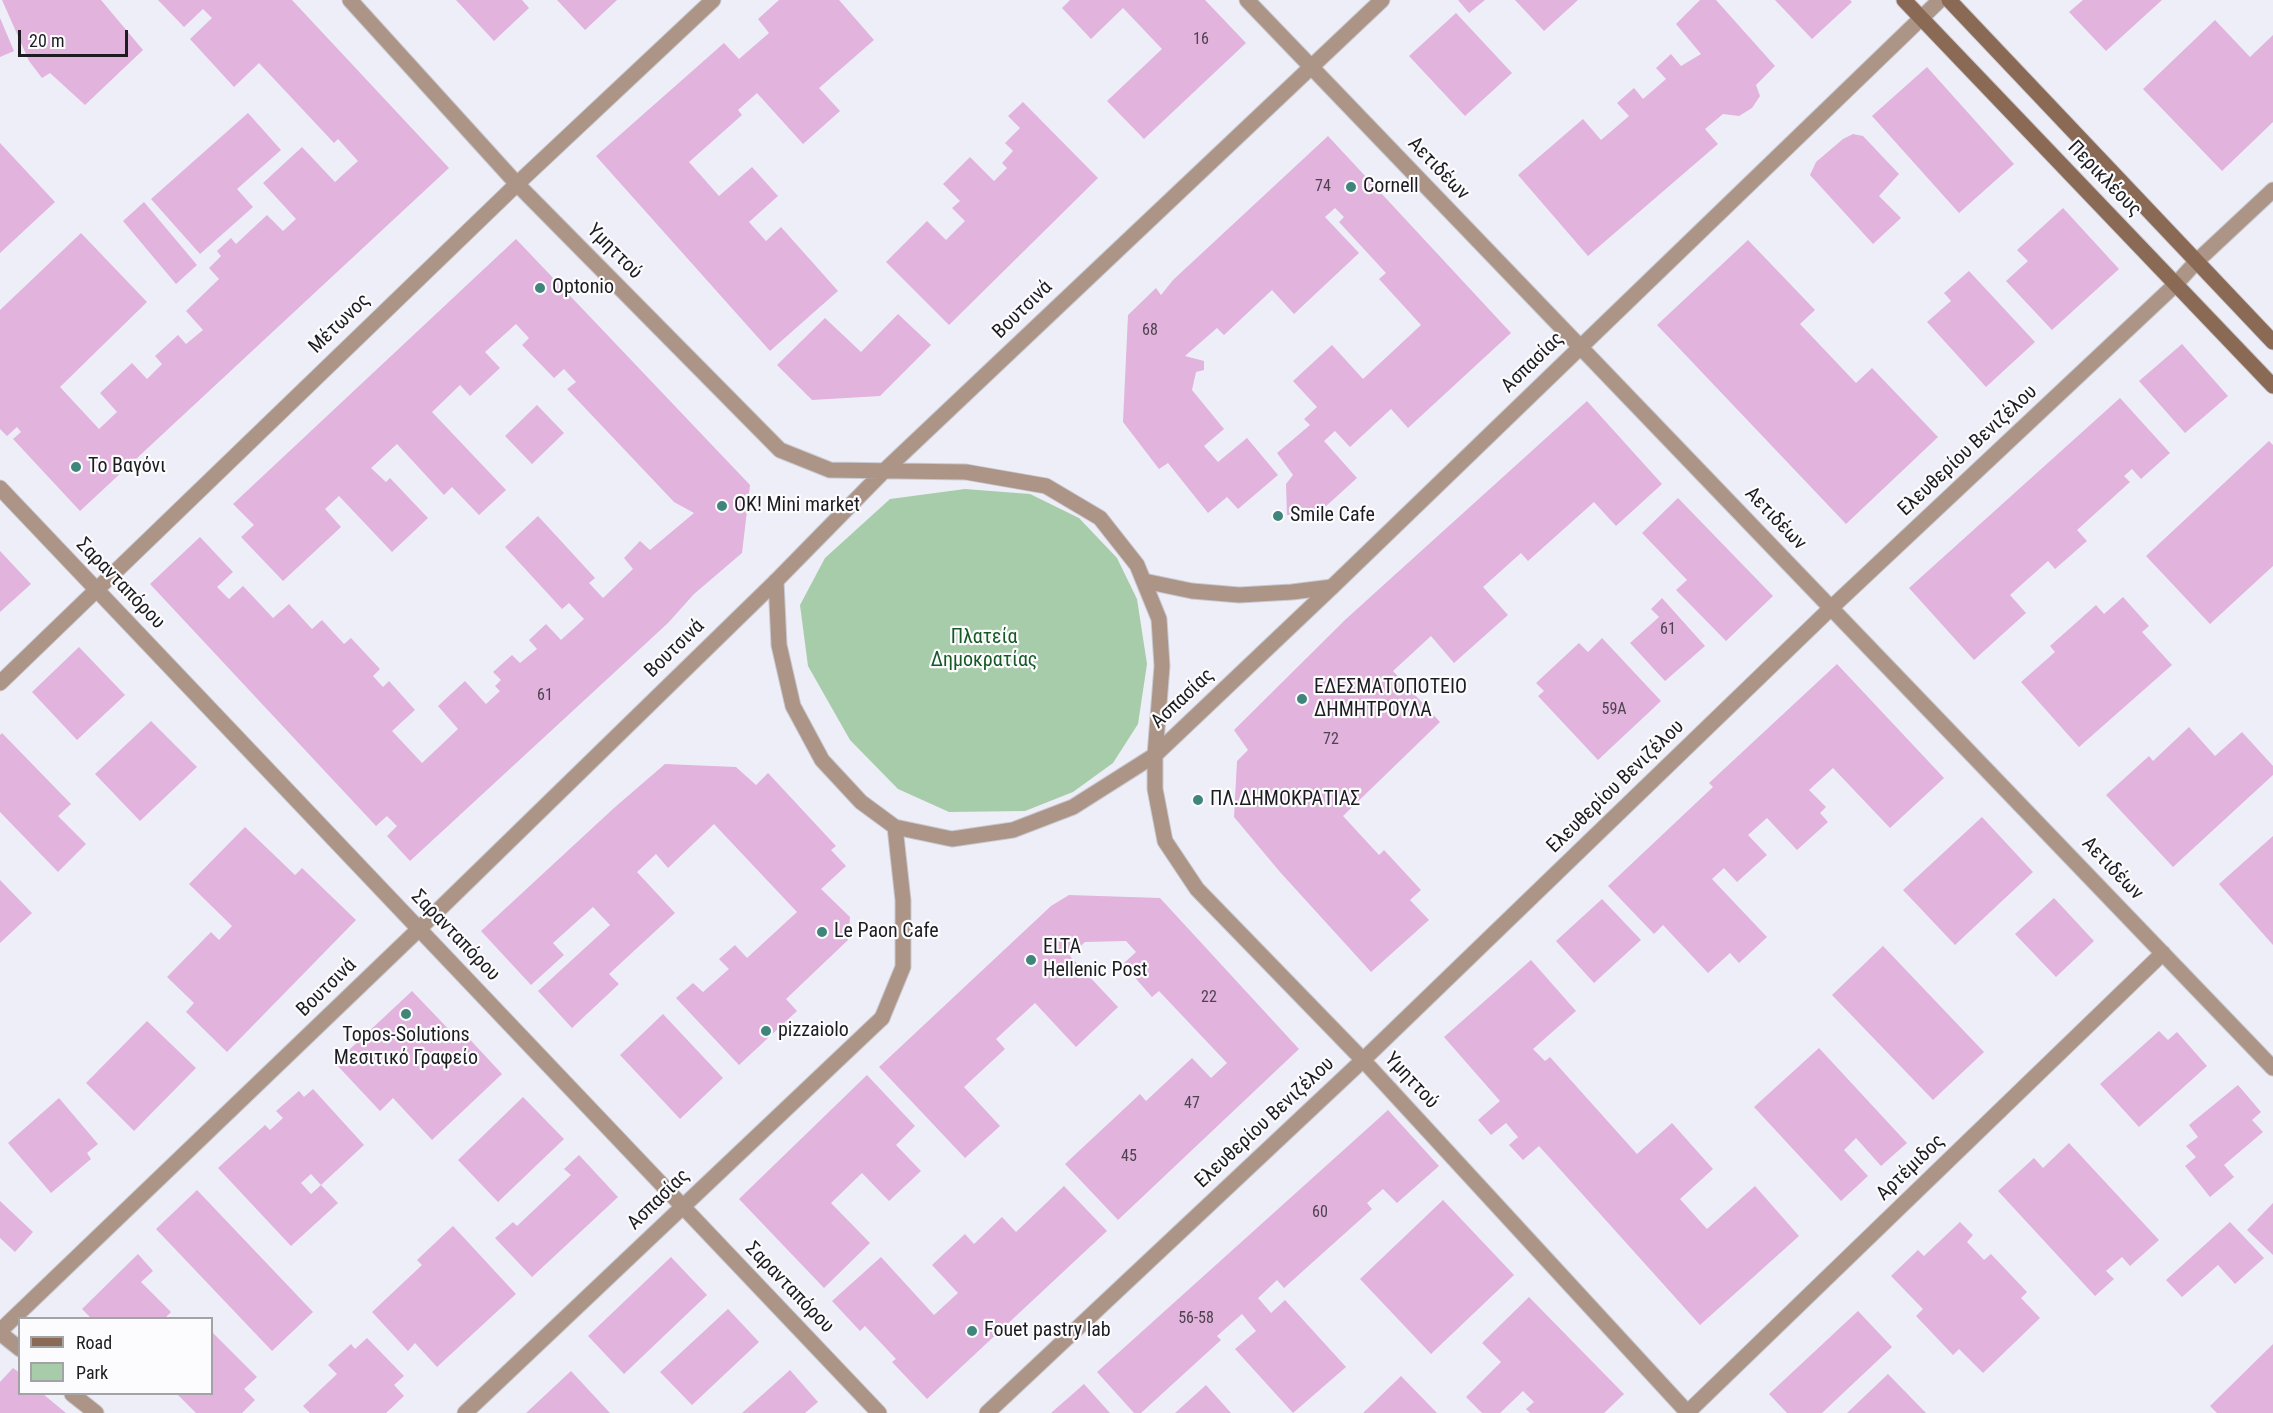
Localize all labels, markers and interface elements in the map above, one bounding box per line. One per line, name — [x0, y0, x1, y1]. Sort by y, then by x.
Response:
scale bar — [21, 18, 130, 56]
text: 20 m — [29, 30, 64, 51]
house number: 16 — [1193, 30, 1209, 50]
street label: Αετιδέων — [1402, 133, 1474, 205]
street label: Περικλέους — [2062, 136, 2146, 222]
place label: Cornell — [1363, 175, 1419, 199]
house number: 74 — [1315, 177, 1331, 197]
marker: Cornell — [1344, 180, 1358, 194]
street label: Υμηττού — [581, 219, 647, 285]
place label: Optonio — [552, 276, 614, 300]
street label: Βουτσινά — [988, 276, 1058, 344]
marker: Optonio — [533, 281, 547, 295]
street label: Μέτωνος — [304, 289, 376, 359]
house number: 68 — [1142, 321, 1158, 341]
street label: Ασπασίας — [1497, 328, 1569, 398]
street label: Ελευθερίου Βενιζέλου — [1894, 380, 2042, 522]
place label: Το Βαγόνι — [88, 455, 166, 479]
marker: Το Βαγόνι — [69, 460, 83, 474]
street label: Αετιδέων — [1739, 483, 1811, 555]
place label: OK! Mini market — [734, 494, 860, 518]
marker: OK! Mini market — [715, 499, 729, 513]
place label: Smile Cafe — [1290, 504, 1375, 528]
marker: Smile Cafe — [1271, 509, 1285, 523]
street label: Σαρανταπόρου — [71, 533, 169, 635]
street label: Βουτσινά — [640, 615, 710, 683]
house number: 61 — [1660, 620, 1676, 640]
park label: Πλατεία Δημοκρατίας — [931, 626, 1037, 673]
street label: Ασπασίας — [1147, 664, 1219, 734]
place label: ΕΔΕΣΜΑΤΟΠΟΤΕΙΟ ΔΗΜΗΤΡΟΥΛΑ — [1314, 676, 1467, 723]
house number: 61 — [537, 686, 553, 706]
marker: ΕΔΕΣΜΑΤΟΠΟΤΕΙΟ ΔΗΜΗΤΡΟΥΛΑ — [1295, 692, 1309, 706]
house number: 59Α — [1601, 700, 1627, 720]
street label: Ελευθερίου Βενιζέλου — [1542, 715, 1690, 859]
house number: 72 — [1323, 730, 1339, 750]
place label: ΠΛ.ΔΗΜΟΚΡΑΤΙΑΣ — [1210, 788, 1360, 812]
marker: ΠΛ.ΔΗΜΟΚΡΑΤΙΑΣ — [1191, 793, 1205, 807]
street label: Αετιδέων — [2076, 833, 2148, 905]
street label: Σαρανταπόρου — [406, 885, 504, 987]
place label: Le Paon Cafe — [834, 920, 939, 944]
marker: Le Paon Cafe — [815, 925, 829, 939]
place label: ELTA Hellenic Post — [1043, 936, 1147, 983]
marker: ELTA Hellenic Post — [1024, 953, 1038, 967]
street label: Βουτσινά — [292, 954, 362, 1022]
house number: 22 — [1201, 988, 1217, 1008]
marker: Topos-Solutions Μεσιτικό Γραφείο — [399, 1007, 413, 1021]
place label: pizzaiolo — [778, 1019, 849, 1043]
place label: Topos-Solutions Μεσιτικό Γραφείο — [334, 1024, 478, 1071]
marker: pizzaiolo — [759, 1024, 773, 1038]
street label: Υμηττού — [1379, 1048, 1443, 1114]
street label: Ελευθερίου Βενιζέλου — [1191, 1052, 1339, 1194]
house number: 47 — [1184, 1094, 1200, 1114]
street label: Αρτέμιδος — [1872, 1130, 1950, 1206]
house number: 45 — [1121, 1147, 1137, 1167]
street label: Ασπασίας — [623, 1165, 695, 1235]
house number: 60 — [1312, 1203, 1328, 1223]
street label: Σαρανταπόρου — [740, 1237, 838, 1339]
house number: 56-58 — [1178, 1309, 1214, 1329]
legend — [18, 1317, 213, 1395]
place label: Fouet pastry lab — [984, 1319, 1111, 1343]
marker: Fouet pastry lab — [965, 1324, 979, 1338]
text: Road — [76, 1332, 112, 1353]
text: Park — [76, 1362, 108, 1383]

